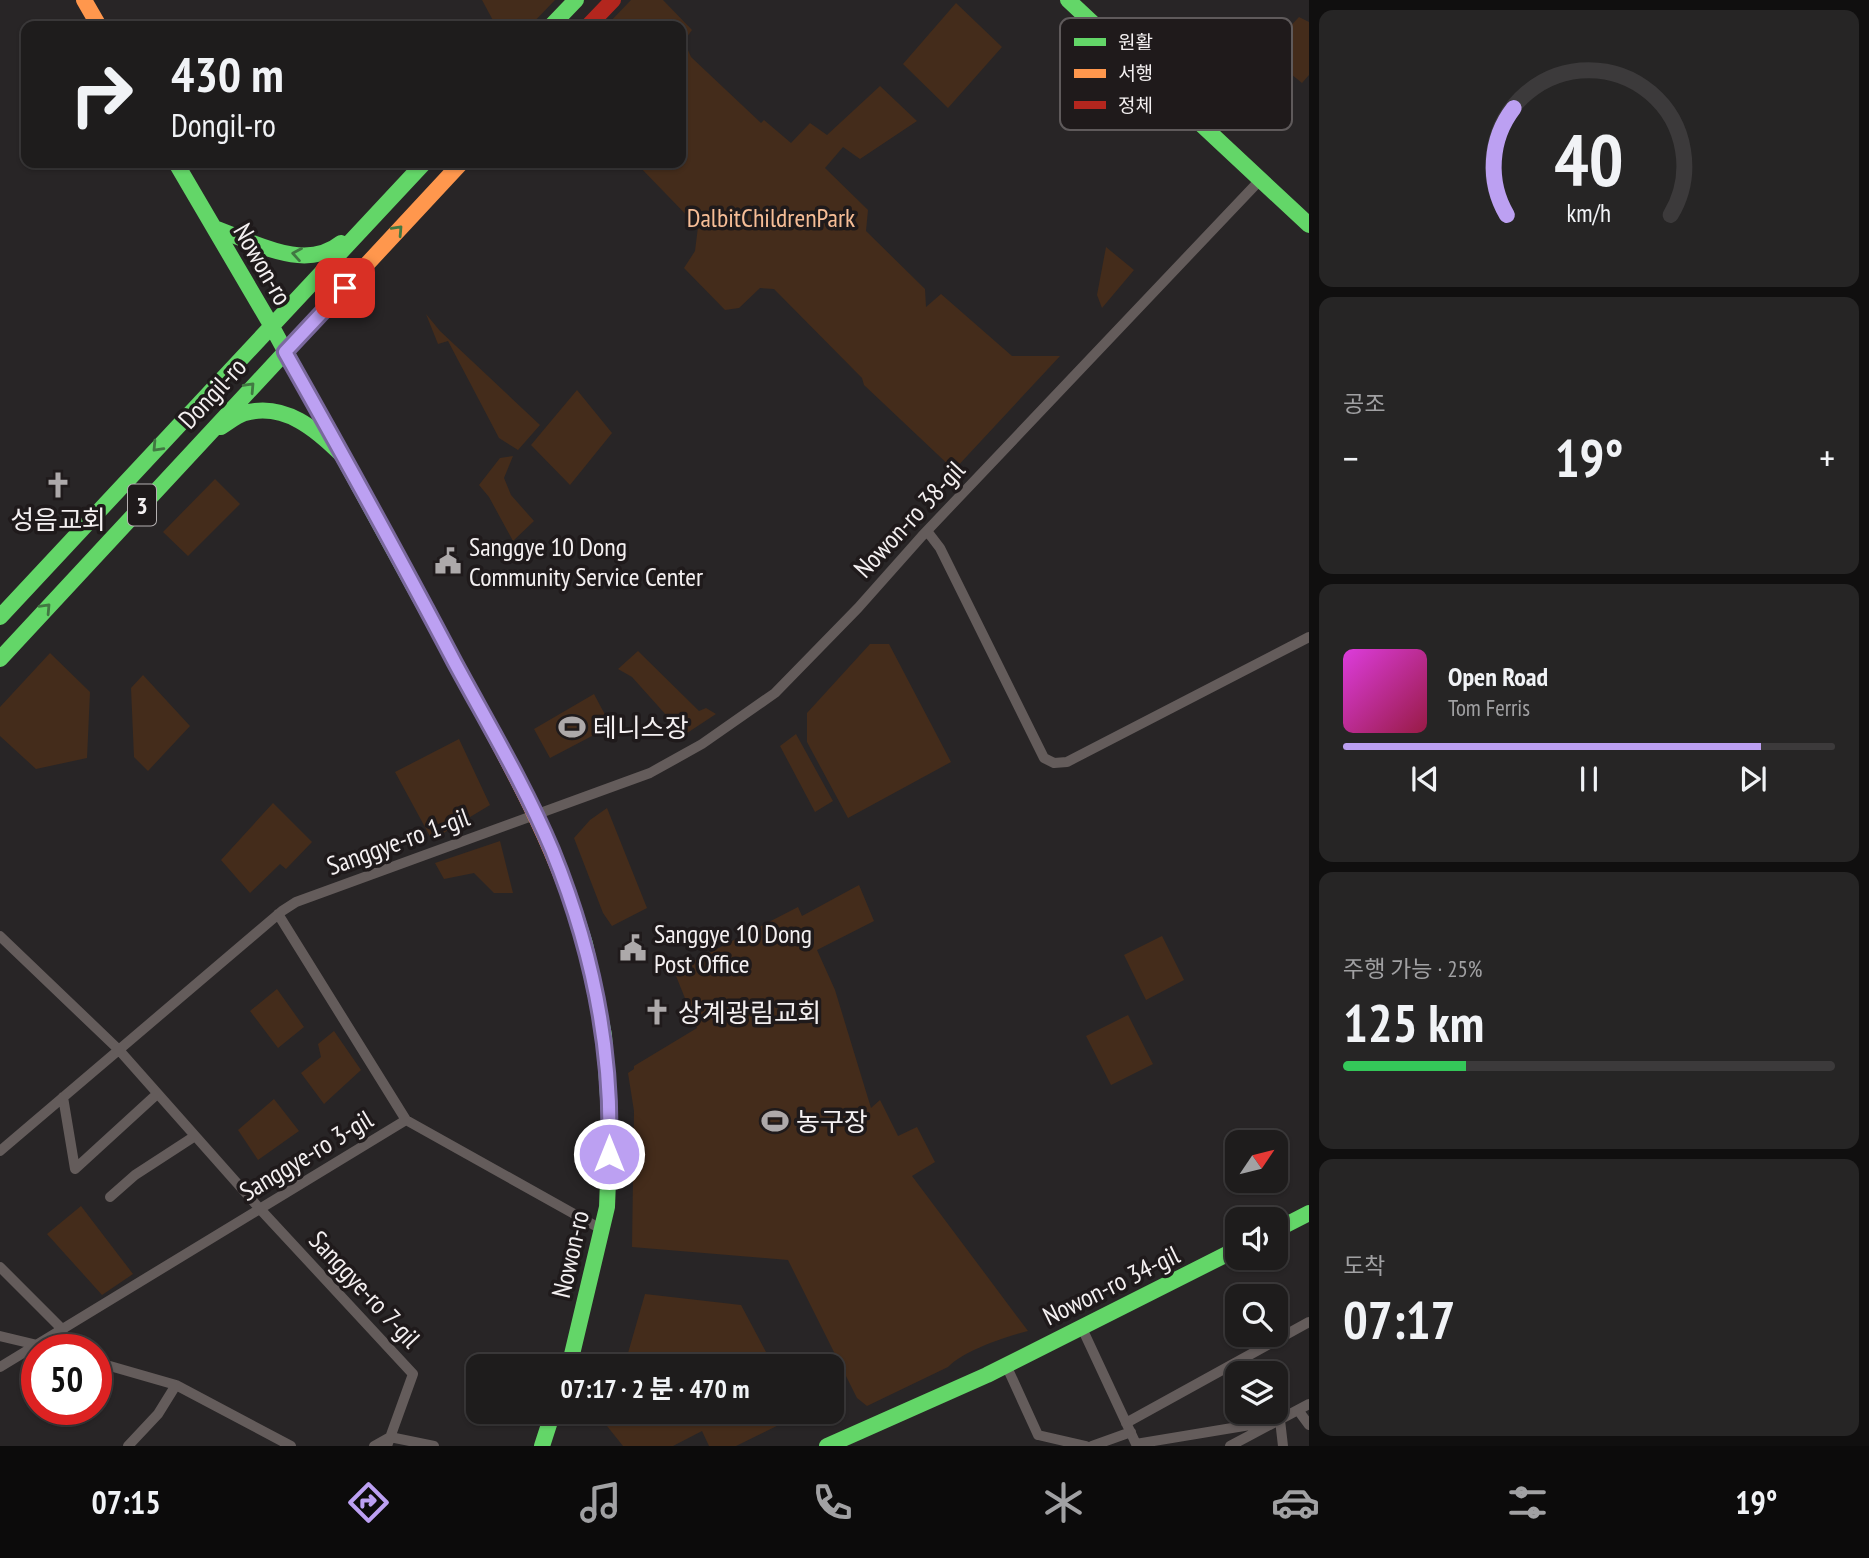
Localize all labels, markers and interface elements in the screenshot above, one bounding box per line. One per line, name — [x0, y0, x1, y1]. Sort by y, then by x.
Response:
legend — [1060, 18, 1292, 130]
text: 원활 — [1118, 30, 1153, 54]
text: 430 m — [171, 42, 284, 106]
icon: right — [56, 49, 147, 140]
text: 서행 — [1118, 61, 1153, 85]
text: 정체 — [1118, 93, 1153, 117]
text: Dongil-ro — [171, 104, 276, 146]
text: 40 — [1554, 111, 1624, 205]
text: km/h — [1567, 196, 1611, 228]
park label: DalbitChildrenPark — [687, 201, 855, 234]
street label: Nowon-ro — [227, 217, 299, 311]
one-way arrow — [390, 225, 402, 238]
one-way arrow — [291, 247, 303, 262]
pin — [315, 258, 375, 318]
icon: arrive — [326, 269, 364, 307]
street label: Dongil-ro — [171, 351, 253, 435]
one-way arrow — [242, 382, 255, 395]
text: 공조 — [1343, 389, 1385, 418]
text: 19° — [1555, 424, 1623, 491]
text: − — [1343, 433, 1359, 482]
text: + — [1819, 433, 1835, 482]
one-way arrow — [153, 439, 165, 452]
street label: Nowon-ro 38-gil — [846, 454, 972, 584]
church icon: 성음교회 — [43, 470, 73, 500]
road number: 3 — [128, 484, 156, 526]
place label: 성음교회 — [10, 503, 106, 536]
place label: Sanggye 10 Dong Community Service Center — [469, 530, 703, 593]
public building icon: Sanggye 10 Dong Community Service Center — [433, 546, 463, 576]
one-way arrow — [38, 603, 50, 616]
text: Open Road — [1448, 660, 1548, 693]
text: Tom Ferris — [1448, 693, 1530, 722]
place label: 테니스장 — [593, 711, 689, 744]
sports icon: 테니스장 — [557, 712, 587, 742]
icon: previous — [1406, 760, 1444, 798]
icon: pause — [1570, 760, 1608, 798]
icon: next — [1734, 760, 1772, 798]
street label: Sanggye-ro 1-gil — [322, 800, 474, 882]
place label: Sanggye 10 Dong Post Office — [654, 917, 812, 980]
public building icon: Sanggye 10 Dong Post Office — [618, 933, 648, 963]
text: 주행 가능 · 25% — [1343, 954, 1483, 983]
text: 125 km — [1343, 989, 1484, 1056]
place label: 상계광림교회 — [678, 996, 822, 1029]
church icon: 상계광림교회 — [642, 997, 672, 1027]
street label: Sanggye-ro 3-gil — [233, 1102, 379, 1208]
place label: 농구장 — [796, 1105, 868, 1138]
sports icon: 농구장 — [760, 1106, 790, 1136]
position arrow — [572, 1117, 646, 1191]
north arrow — [1225, 1130, 1288, 1194]
map controls — [1225, 1130, 1288, 1424]
street label: Nowon-ro — [544, 1207, 596, 1301]
button: sound — [1225, 1207, 1288, 1270]
street label: Sanggye-ro 7-gil — [302, 1224, 428, 1354]
street label: Nowon-ro 34-gil — [1037, 1238, 1185, 1332]
text: 도착 — [1343, 1251, 1385, 1280]
button: search — [1225, 1284, 1288, 1347]
text: 07:17 — [1343, 1286, 1455, 1353]
speed limit sign: 50 — [21, 1334, 112, 1425]
button: layers — [1225, 1361, 1288, 1424]
text: 07:17 · 2 분 · 470 m — [561, 1372, 749, 1405]
icon: directions — [344, 1478, 393, 1527]
icon: music — [576, 1478, 625, 1527]
icon: phone — [808, 1478, 857, 1527]
icon: climate — [1039, 1478, 1088, 1527]
icon: car — [1271, 1478, 1320, 1527]
icon: filters — [1503, 1478, 1552, 1527]
text: 07:15 — [91, 1481, 161, 1523]
text: 19° — [1735, 1481, 1778, 1523]

